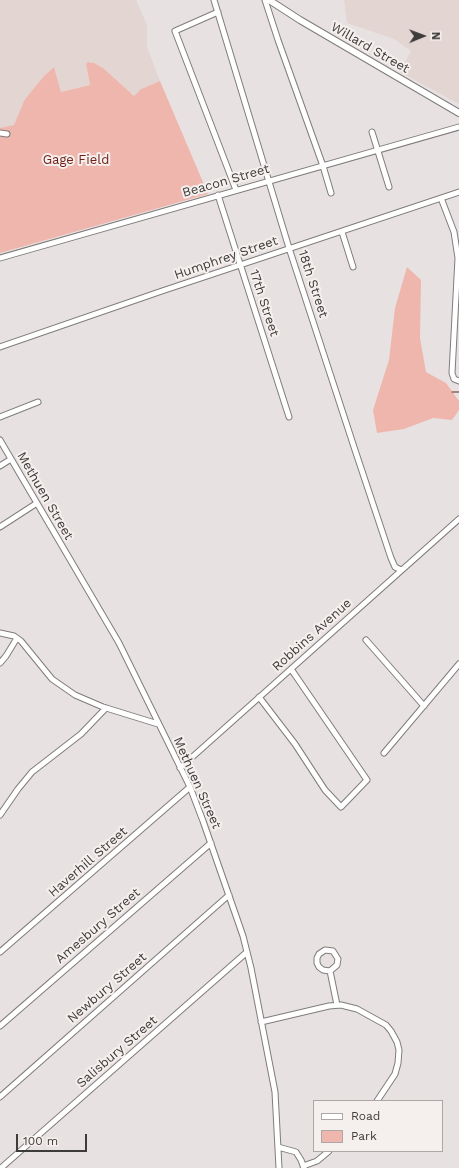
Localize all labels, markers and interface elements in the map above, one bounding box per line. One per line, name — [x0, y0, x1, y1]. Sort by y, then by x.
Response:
north arrow — [403, 16, 443, 56]
street label: Willard Street — [328, 19, 412, 77]
text: N — [429, 32, 442, 40]
park label: Gage Field — [43, 152, 109, 168]
street label: Beacon Street — [181, 161, 271, 201]
street label: Humphrey Street — [172, 233, 280, 283]
street label: 18th Street — [295, 248, 331, 320]
street label: 17th Street — [246, 268, 282, 338]
street label: Methuen Street — [14, 449, 76, 543]
street label: Robbins Avenue — [269, 595, 355, 675]
street label: Methuen Street — [170, 735, 224, 831]
street label: Haverhill Street — [45, 824, 131, 900]
street label: Amesbury Street — [52, 885, 144, 967]
street label: Newbury Street — [64, 950, 150, 1026]
street label: Salisbury Street — [74, 1013, 160, 1091]
legend — [313, 1100, 443, 1152]
text: Road — [351, 1109, 380, 1123]
scale bar — [18, 1126, 89, 1152]
text: Park — [351, 1129, 377, 1143]
text: 100 m — [23, 1134, 58, 1148]

